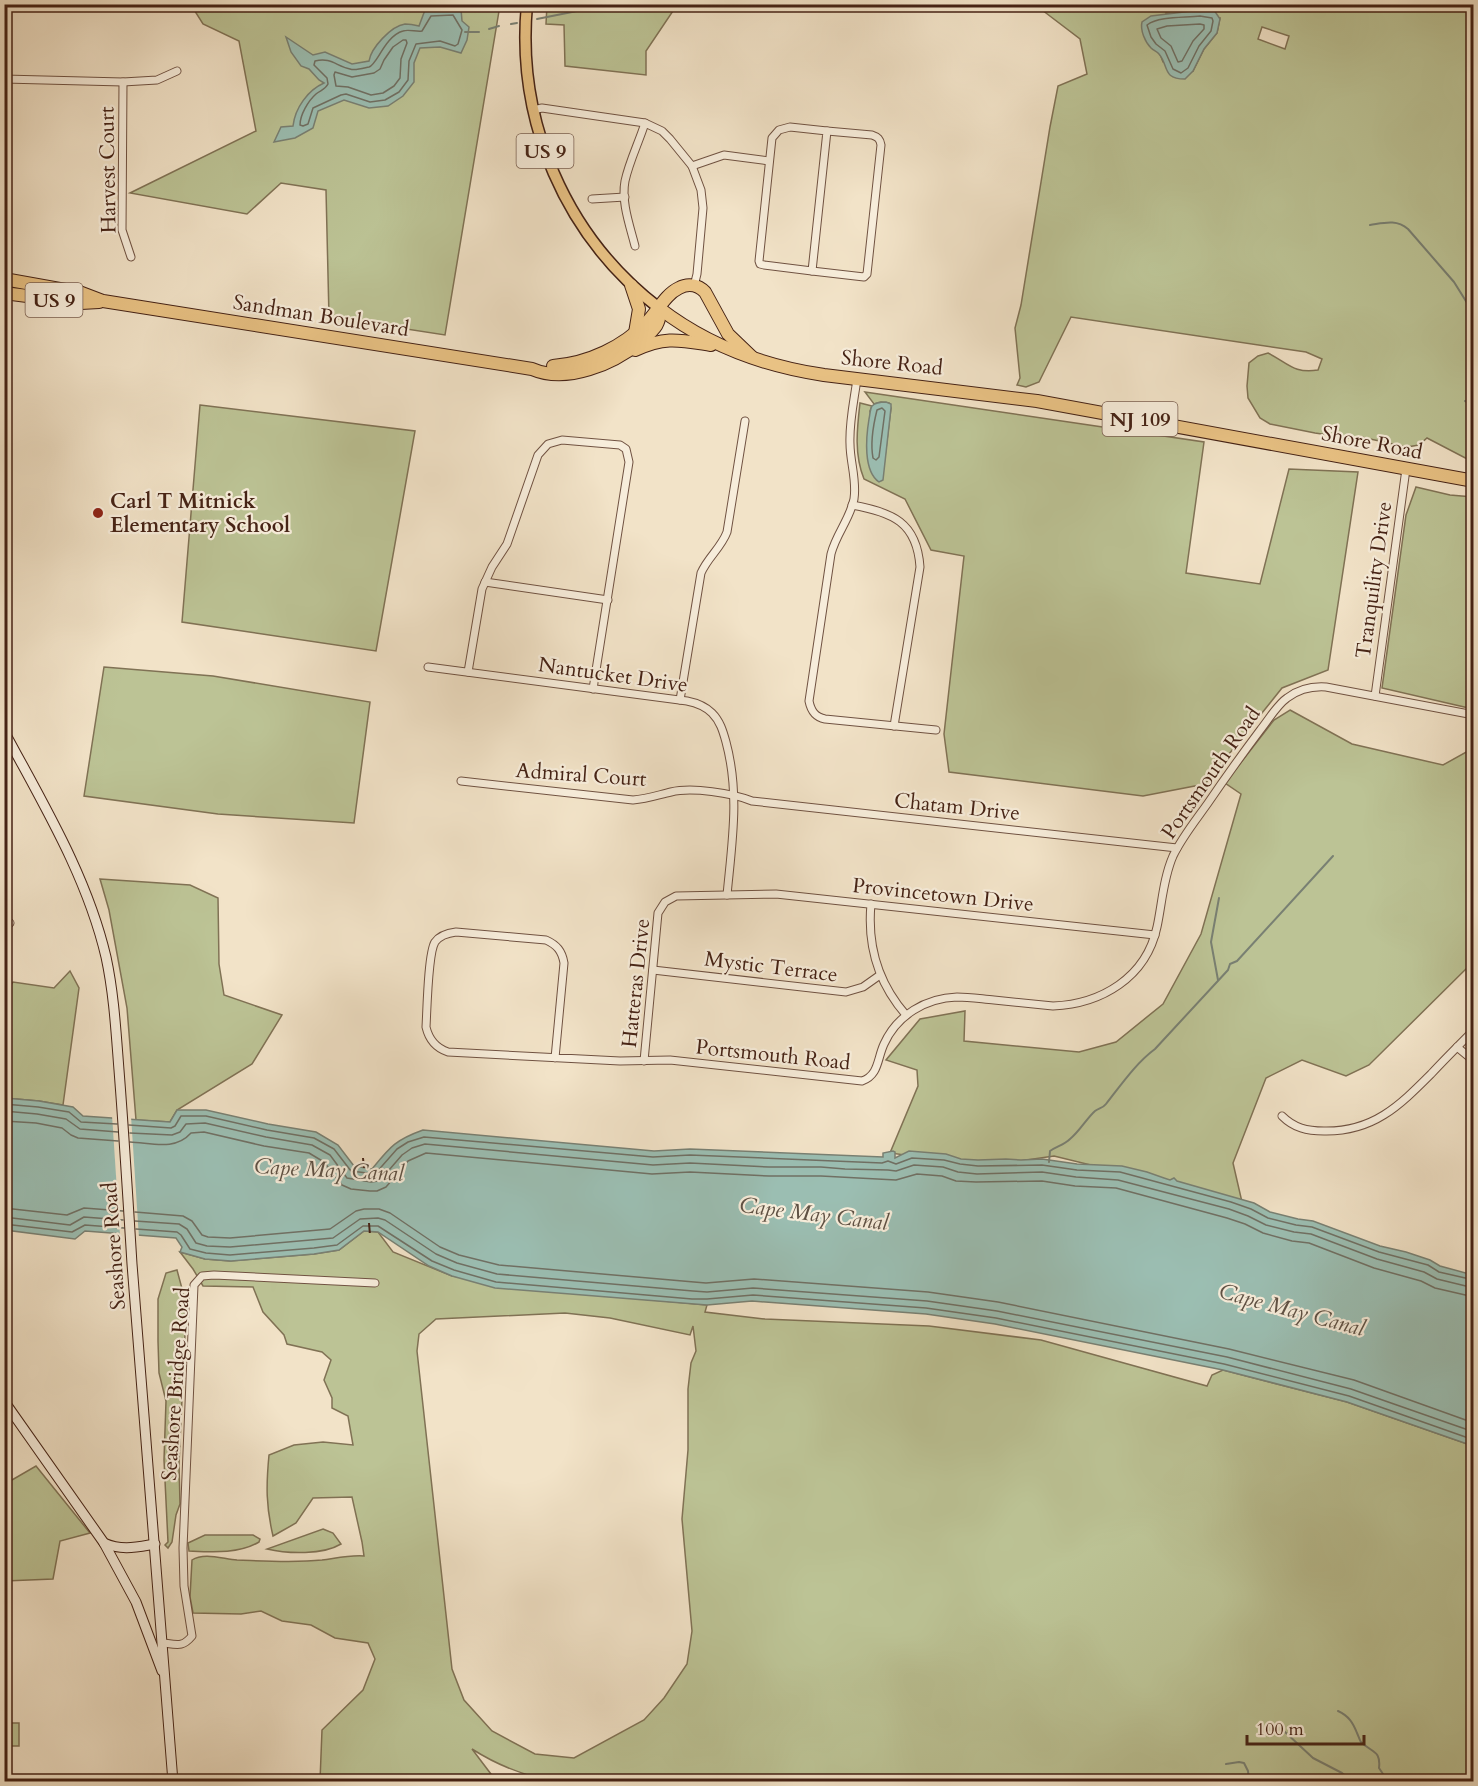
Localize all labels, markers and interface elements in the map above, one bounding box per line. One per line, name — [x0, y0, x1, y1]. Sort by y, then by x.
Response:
street label: Harvest Court — [92, 106, 124, 234]
road number: US 9 — [516, 134, 574, 168]
road number: US 9 — [26, 283, 82, 317]
street label: Sandman Boulevard — [231, 288, 411, 344]
street label: Shore Road — [840, 343, 944, 383]
road number: NJ 109 — [1102, 402, 1178, 436]
street label: Shore Road — [1319, 419, 1425, 467]
place label: Carl T Mitnick Elementary School — [110, 487, 290, 540]
street label: Tranquility Drive — [1349, 500, 1399, 660]
marker: Carl T Mitnick Elementary School — [91, 506, 105, 520]
street label: Nantucket Drive — [536, 650, 690, 700]
street label: Portsmouth Road — [1154, 701, 1268, 845]
street label: Admiral Court — [515, 756, 648, 794]
street label: Chatam Drive — [893, 786, 1021, 828]
street label: Provincetown Drive — [851, 871, 1035, 919]
street label: Hatteras Drive — [615, 917, 657, 1049]
street label: Mystic Terrace — [703, 944, 839, 990]
street label: Portsmouth Road — [694, 1032, 852, 1078]
water label: Cape May Canal — [253, 1151, 406, 1189]
street label: Seashore Road — [95, 1181, 133, 1311]
water label: Cape May Canal — [738, 1190, 891, 1238]
water label: Cape May Canal — [1216, 1276, 1369, 1344]
street label: Seashore Bridge Road — [155, 1286, 197, 1482]
scale bar — [1247, 1708, 1364, 1746]
text: 100 m — [1256, 1717, 1304, 1742]

